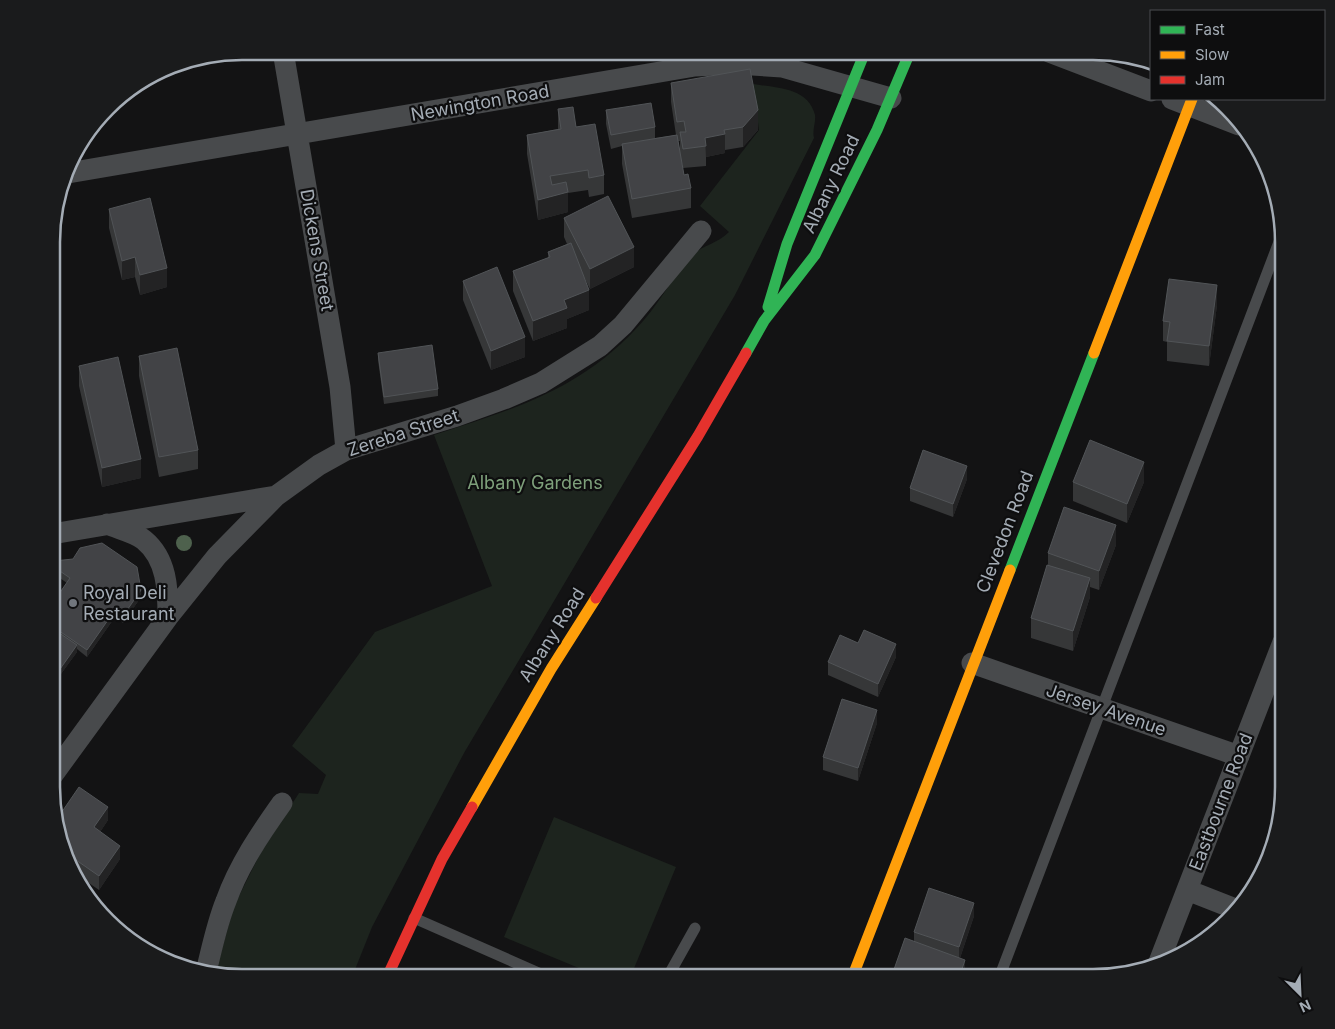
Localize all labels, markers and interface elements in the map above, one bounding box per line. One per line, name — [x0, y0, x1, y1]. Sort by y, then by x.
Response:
legend — [1150, 10, 1325, 100]
text: Fast — [1195, 20, 1225, 39]
text: Slow — [1195, 45, 1229, 64]
text: Jam — [1195, 70, 1225, 89]
street label: Newington Road — [409, 80, 551, 125]
street label: Albany Road — [798, 131, 863, 236]
street label: Dickens Street — [296, 187, 339, 313]
street label: Zereba Street — [344, 405, 461, 460]
street label: Clevedon Road — [972, 468, 1037, 596]
park label: Albany Gardens — [467, 472, 603, 493]
place label: Royal Deli Restaurant — [83, 582, 175, 624]
street label: Albany Road — [514, 584, 589, 686]
marker: Royal Deli Restaurant — [67, 597, 79, 609]
street label: Jersey Avenue — [1043, 679, 1169, 740]
street label: Eastbourne Road — [1185, 730, 1256, 873]
north arrow — [1275, 969, 1325, 1019]
text: N — [1297, 996, 1314, 1016]

